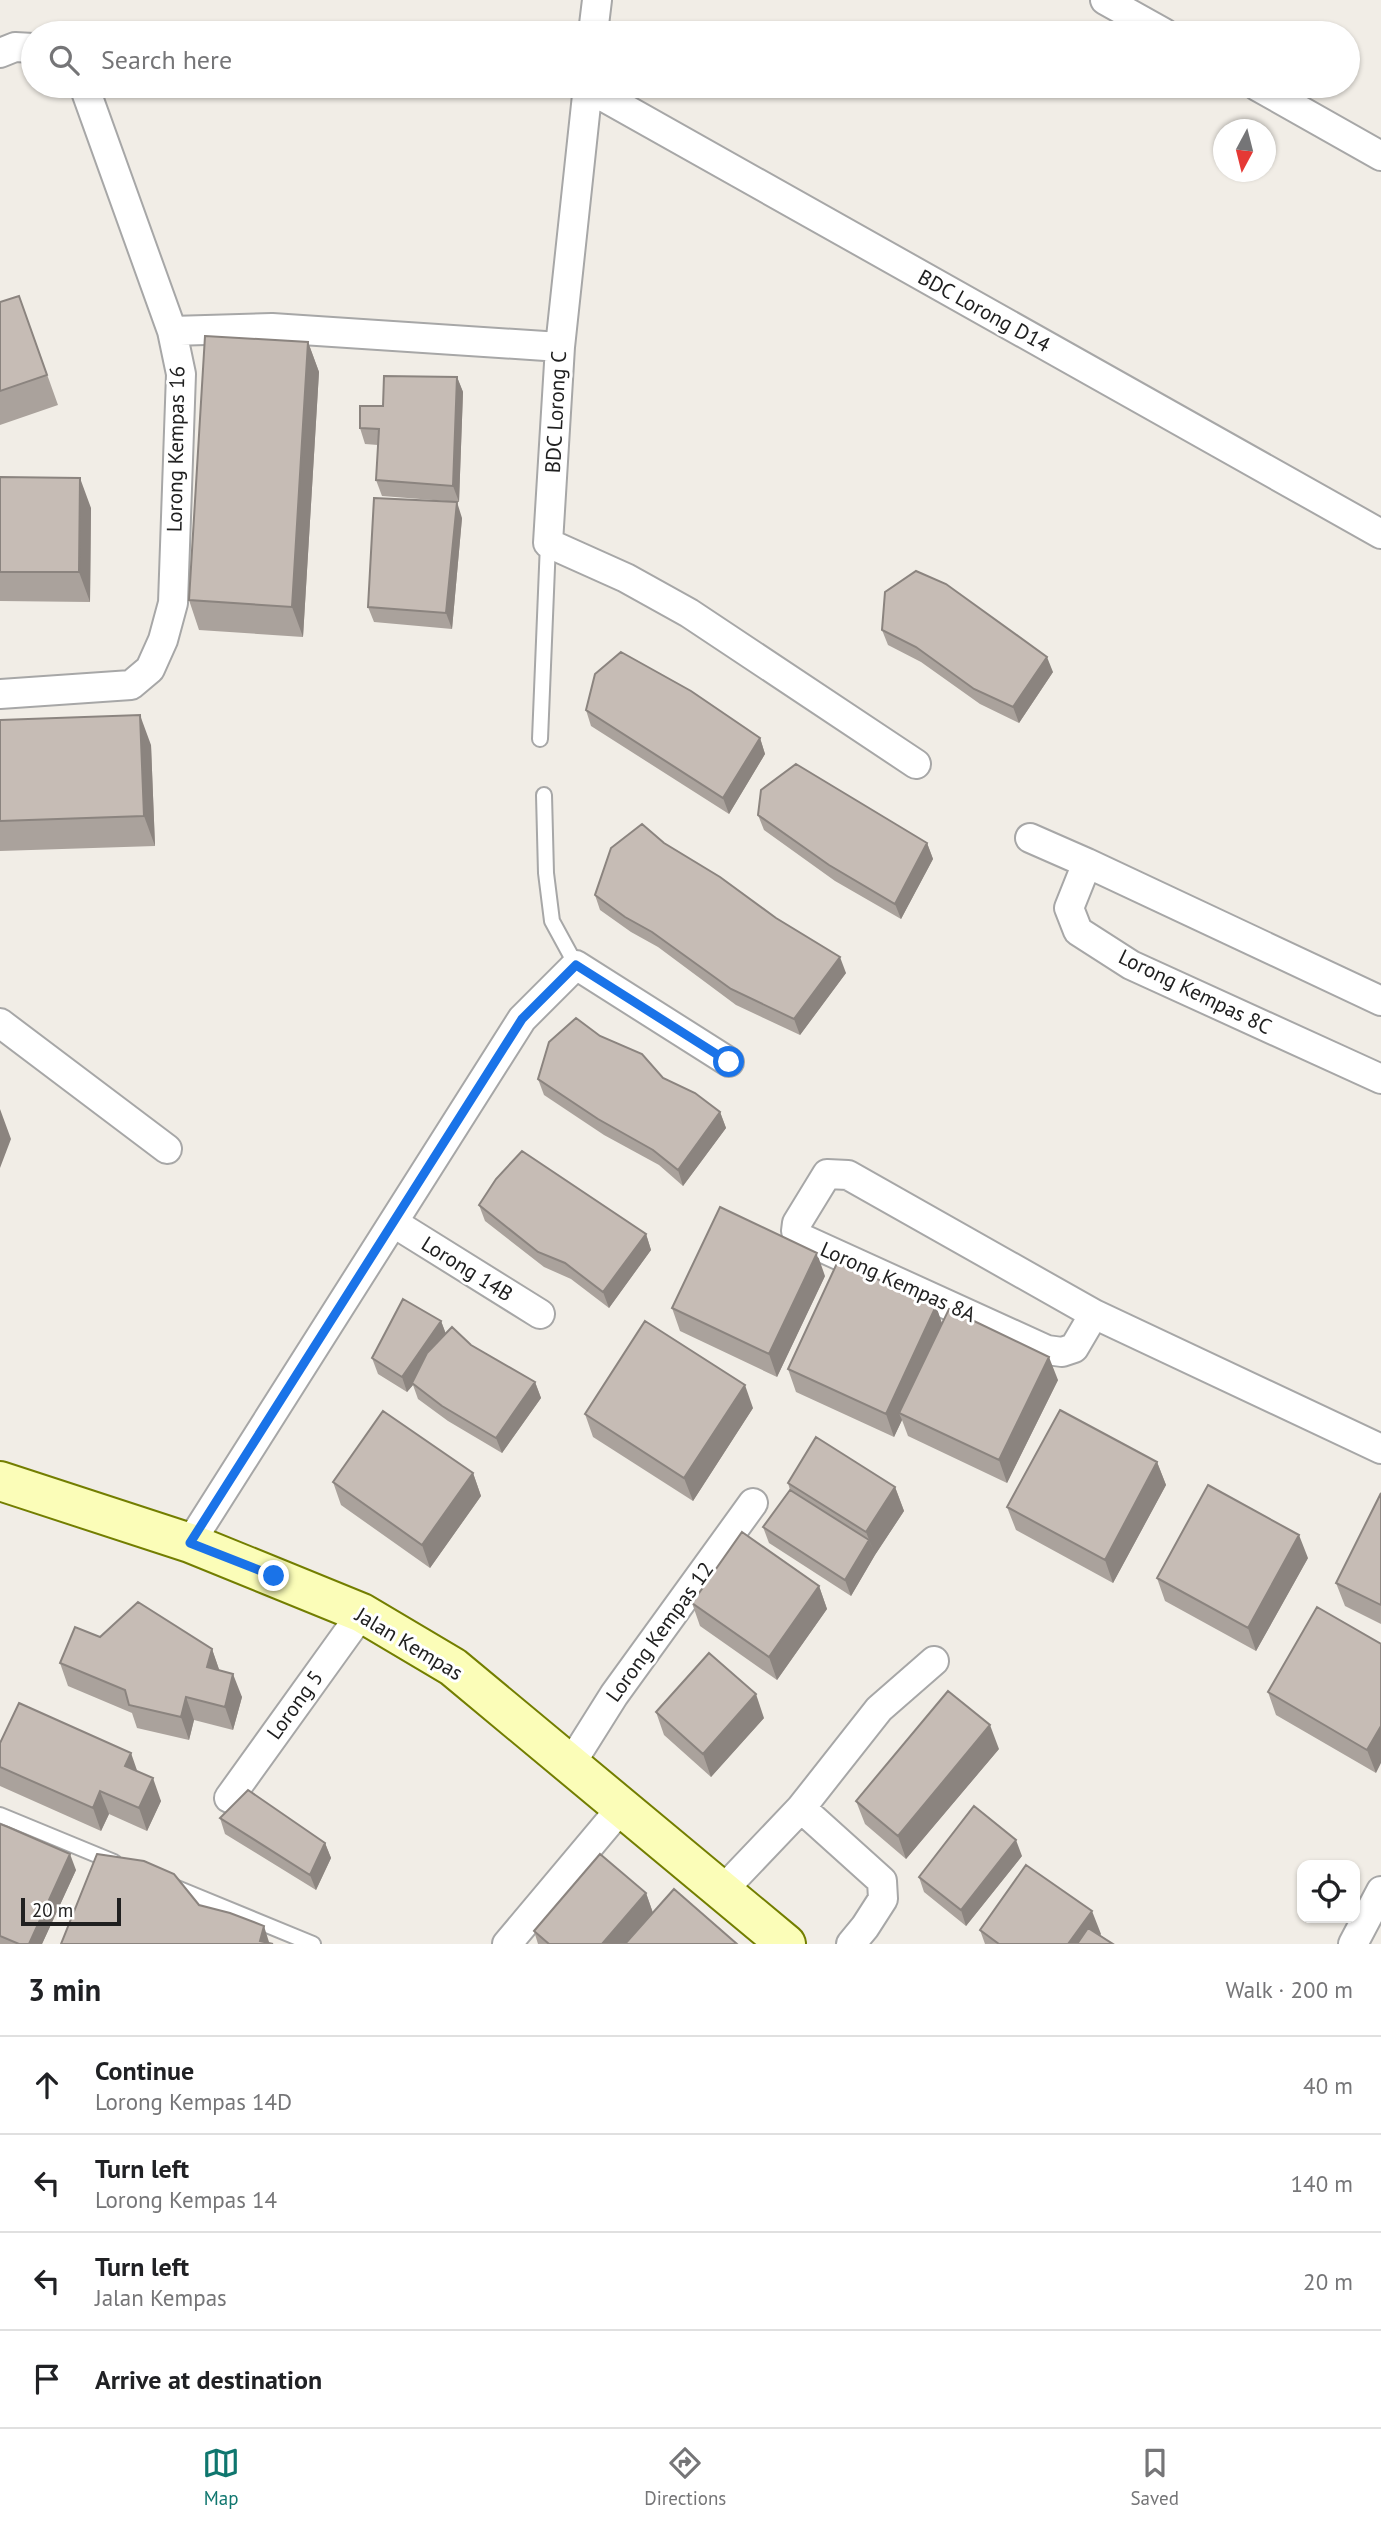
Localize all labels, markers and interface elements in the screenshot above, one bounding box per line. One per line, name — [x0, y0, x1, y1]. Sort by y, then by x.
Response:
search box — [21, 21, 1360, 98]
icon: search — [45, 41, 83, 79]
text: Search here — [101, 43, 232, 76]
north arrow — [1213, 119, 1276, 182]
street label: BDC Lorong D14 — [913, 263, 1055, 358]
street label: BDC Lorong C — [539, 350, 572, 474]
street label: Lorong Kempas 16 — [161, 366, 190, 532]
street label: Lorong Kempas 8C — [1114, 943, 1276, 1040]
route start — [713, 1046, 744, 1077]
street label: Lorong 14B — [417, 1230, 518, 1307]
street label: Lorong Kempas 8A — [816, 1235, 981, 1328]
street label: Lorong Kempas 12 — [600, 1557, 719, 1707]
route end — [258, 1560, 289, 1591]
street label: Jalan Kempas — [350, 1601, 468, 1686]
street label: Lorong 5 — [260, 1665, 329, 1745]
map controls — [1297, 1860, 1360, 1923]
button: locate — [1297, 1860, 1360, 1923]
scale bar — [21, 1895, 121, 1927]
text: 20 m — [32, 1898, 73, 1922]
text: 3 min — [28, 1970, 101, 2009]
text: Walk · 200 m — [1226, 1975, 1353, 2004]
text: Continue — [95, 2054, 194, 2087]
icon: ahead — [28, 2066, 66, 2104]
text: 40 m — [1303, 2071, 1353, 2100]
text: Lorong Kempas 14D — [95, 2087, 292, 2116]
text: Turn left — [95, 2152, 189, 2185]
icon: left — [28, 2164, 66, 2202]
text: 140 m — [1291, 2169, 1353, 2198]
text: Lorong Kempas 14 — [95, 2185, 277, 2214]
text: Turn left — [95, 2250, 189, 2283]
icon: left — [28, 2262, 66, 2300]
text: 20 m — [1303, 2267, 1353, 2296]
text: Jalan Kempas — [95, 2283, 227, 2312]
icon: arrive — [28, 2360, 66, 2398]
text: Arrive at destination — [95, 2363, 322, 2396]
tab: Map — [202, 2444, 240, 2510]
tab: Directions — [644, 2444, 726, 2510]
tab: Saved — [1131, 2444, 1179, 2510]

